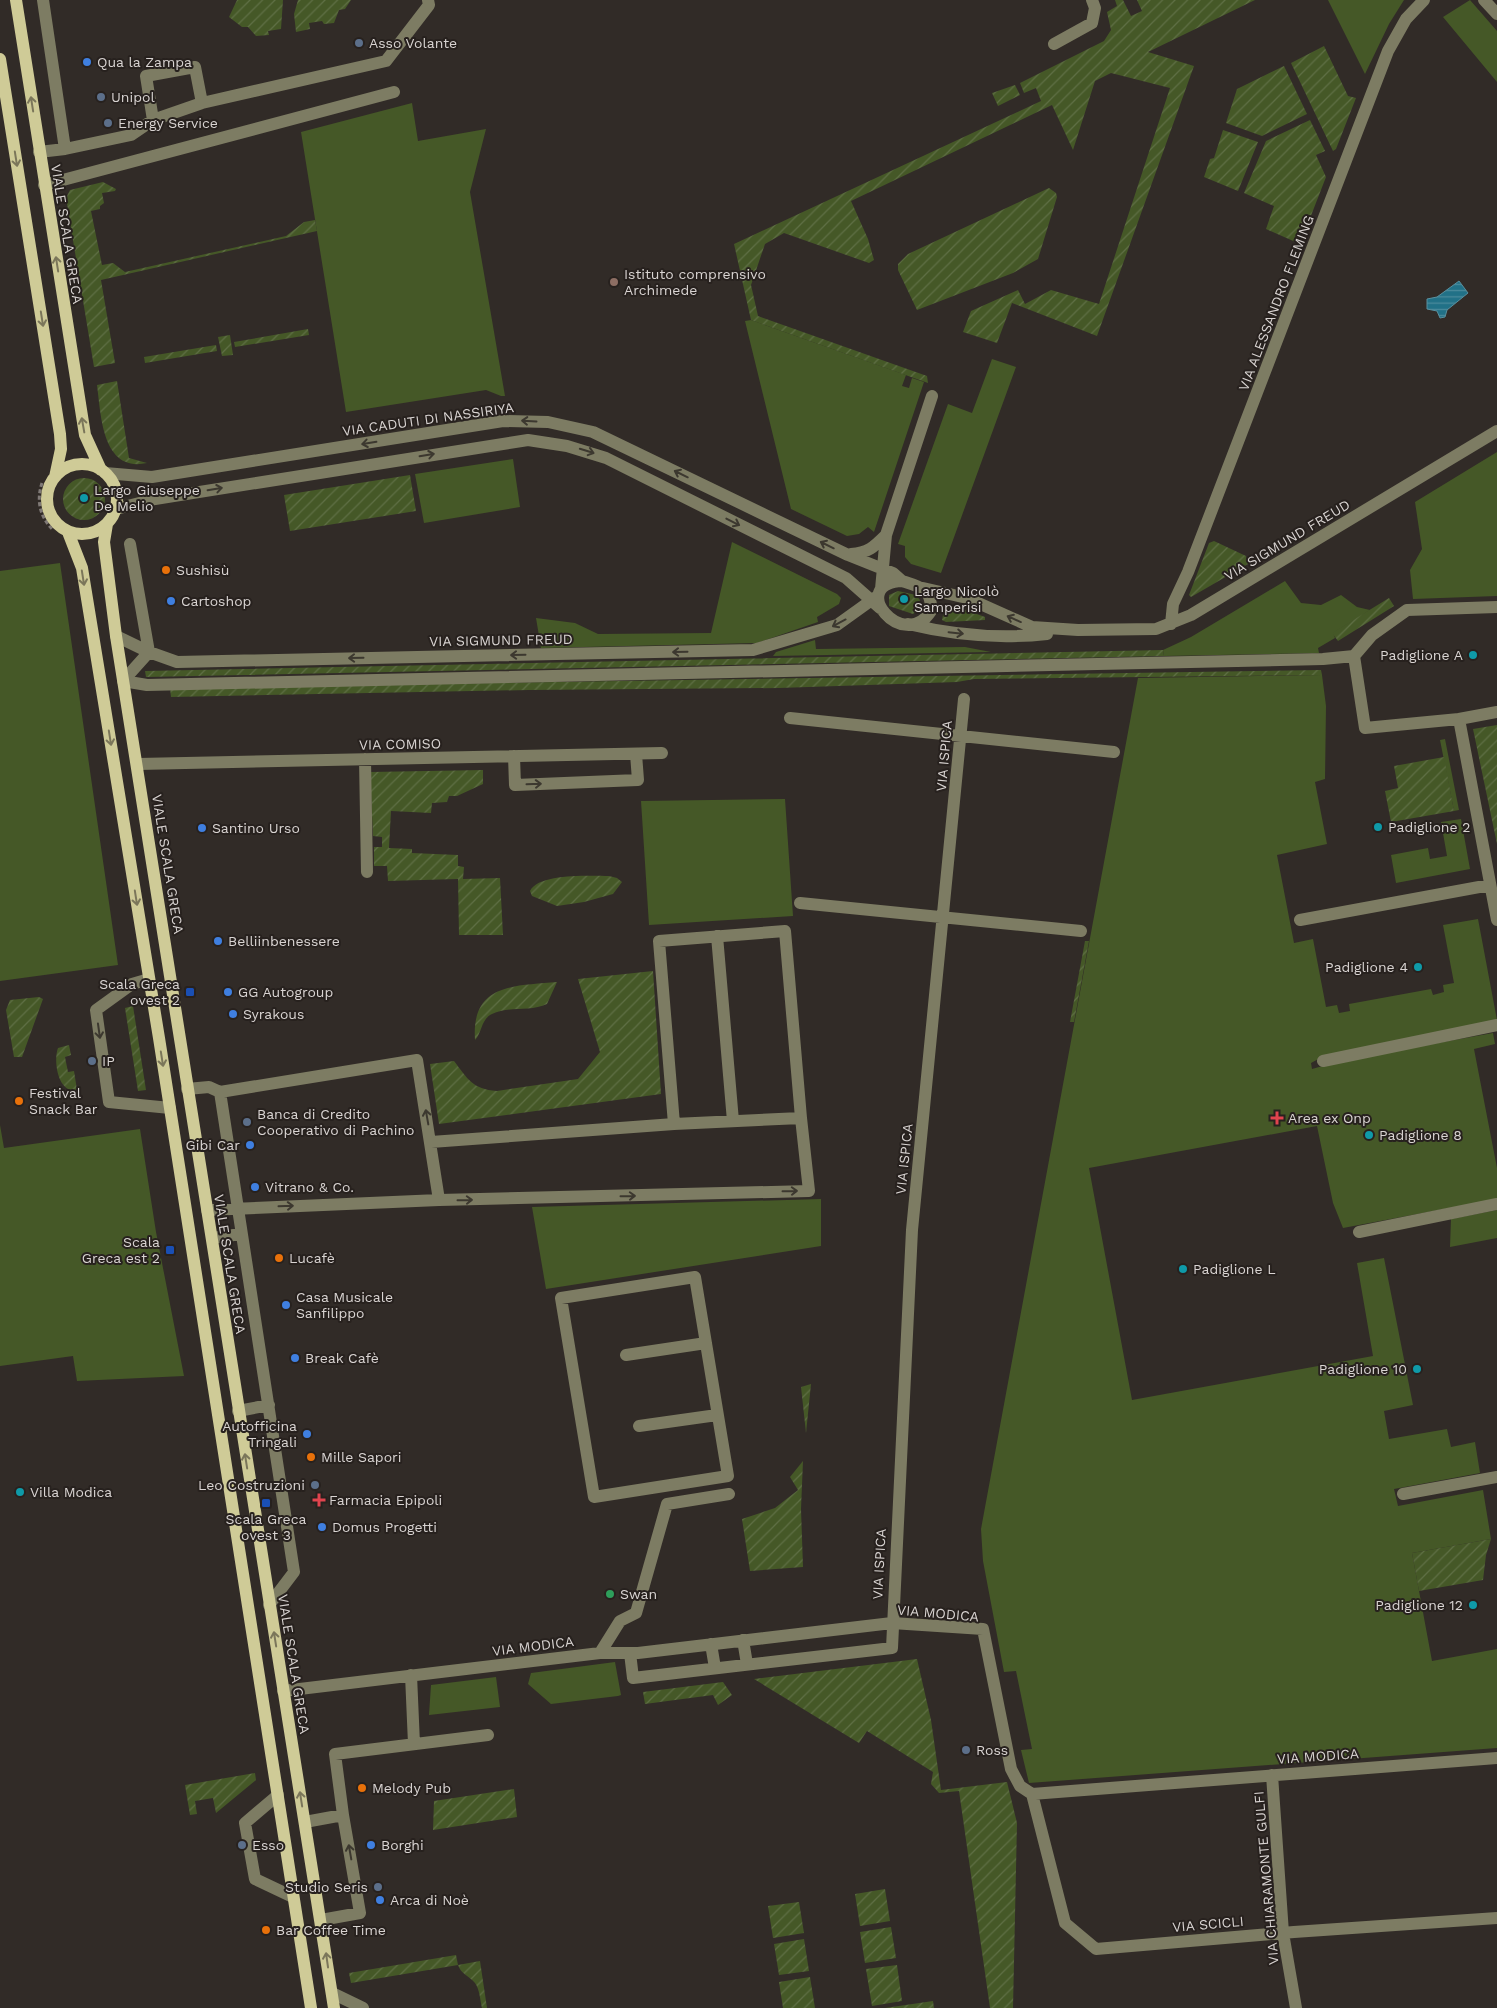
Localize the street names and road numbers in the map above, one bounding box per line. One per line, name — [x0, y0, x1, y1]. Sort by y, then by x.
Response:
street label: VIALE SCALA GRECA — [48, 163, 86, 305]
street label: VIA ALESSANDRO FLEMING — [1235, 213, 1317, 393]
street label: VIA CADUTI DI NASSIRIYA — [341, 399, 515, 439]
street label: VIA SIGMUND FREUD — [1221, 496, 1353, 584]
street label: VIA SIGMUND FREUD — [429, 631, 573, 649]
street label: VIA ISPICA — [933, 720, 955, 792]
street label: VIA COMISO — [359, 735, 441, 753]
street label: VIALE SCALA GRECA — [149, 793, 187, 935]
street label: VIA ISPICA — [892, 1123, 916, 1195]
street label: VIALE SCALA GRECA — [211, 1193, 249, 1335]
street label: VIA ISPICA — [869, 1528, 889, 1600]
street label: VIALE SCALA GRECA — [275, 1593, 313, 1735]
street label: VIA MODICA — [896, 1601, 980, 1625]
street label: VIA MODICA — [491, 1633, 575, 1659]
street label: VIA MODICA — [1276, 1745, 1360, 1767]
street label: VIA CHIARAMONTE GULFI — [1250, 1790, 1282, 1966]
street label: VIA SCICLI — [1172, 1913, 1244, 1935]

